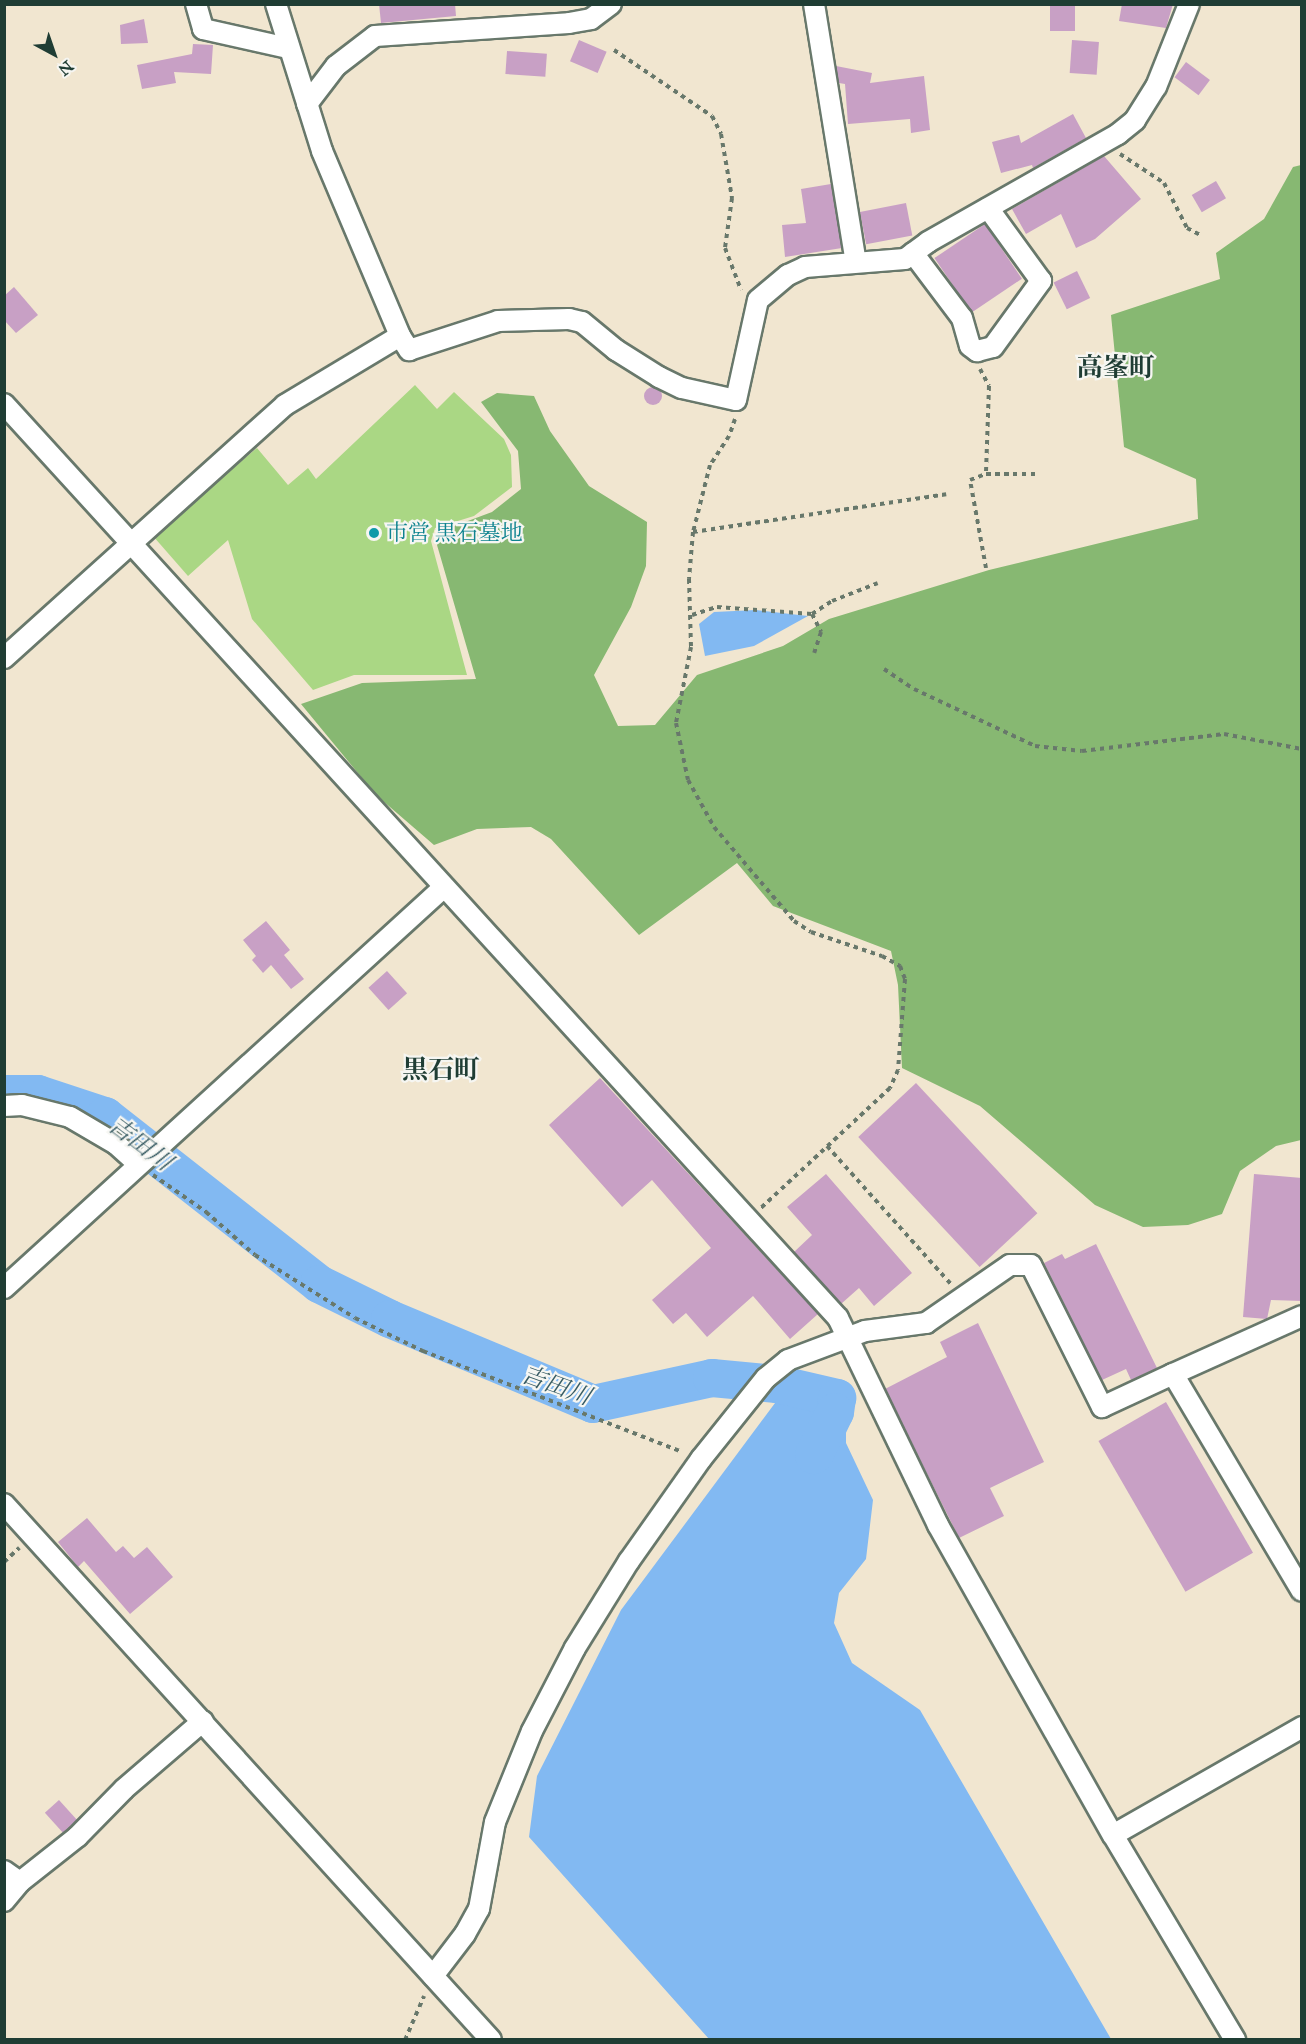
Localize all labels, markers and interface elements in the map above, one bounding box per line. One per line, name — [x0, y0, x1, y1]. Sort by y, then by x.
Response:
north arrow — [24, 24, 84, 84]
text: N — [55, 57, 77, 80]
district label: 高峯町 — [1077, 352, 1155, 384]
place label: 市営 黒石墓地 — [386, 520, 523, 546]
marker: 市営 黒石墓地 — [367, 526, 381, 540]
district label: 黒石町 — [402, 1054, 480, 1086]
water label: 吉田川 — [103, 1111, 177, 1177]
water label: 吉田川 — [517, 1360, 595, 1412]

